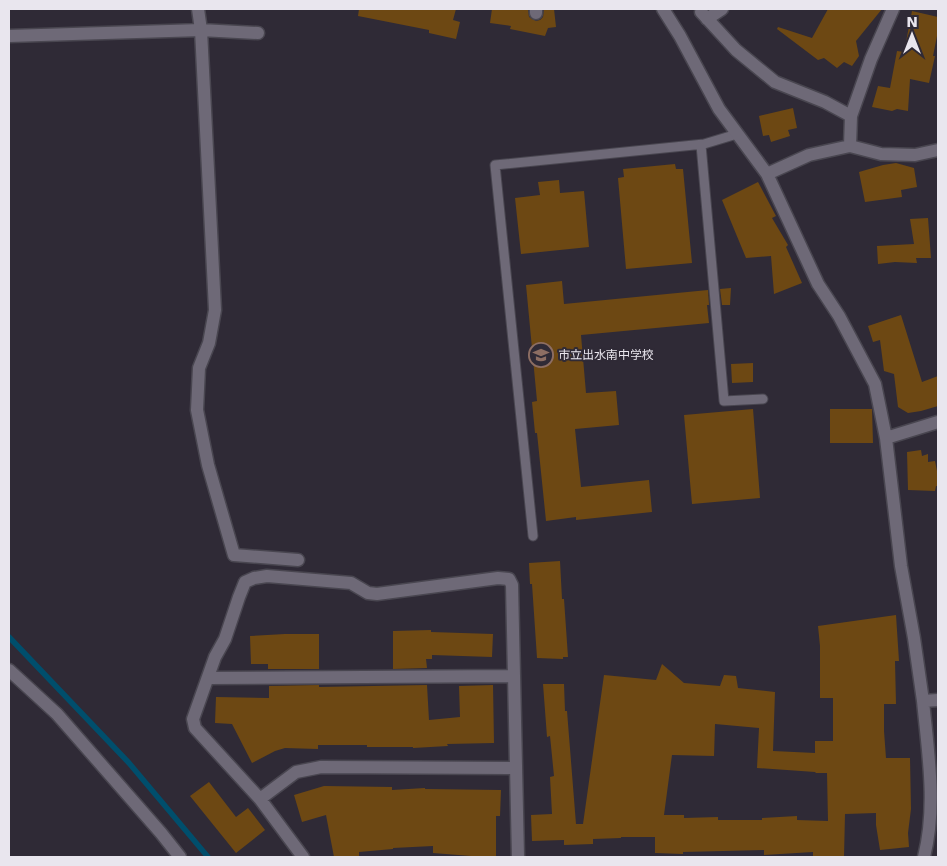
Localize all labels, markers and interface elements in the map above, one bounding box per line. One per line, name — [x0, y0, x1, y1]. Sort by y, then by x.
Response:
north arrow — [887, 10, 937, 60]
text: N — [906, 14, 918, 30]
school or university icon: 市立出水南中学校 — [528, 342, 554, 368]
place label: 市立出水南中学校 — [558, 348, 654, 362]

